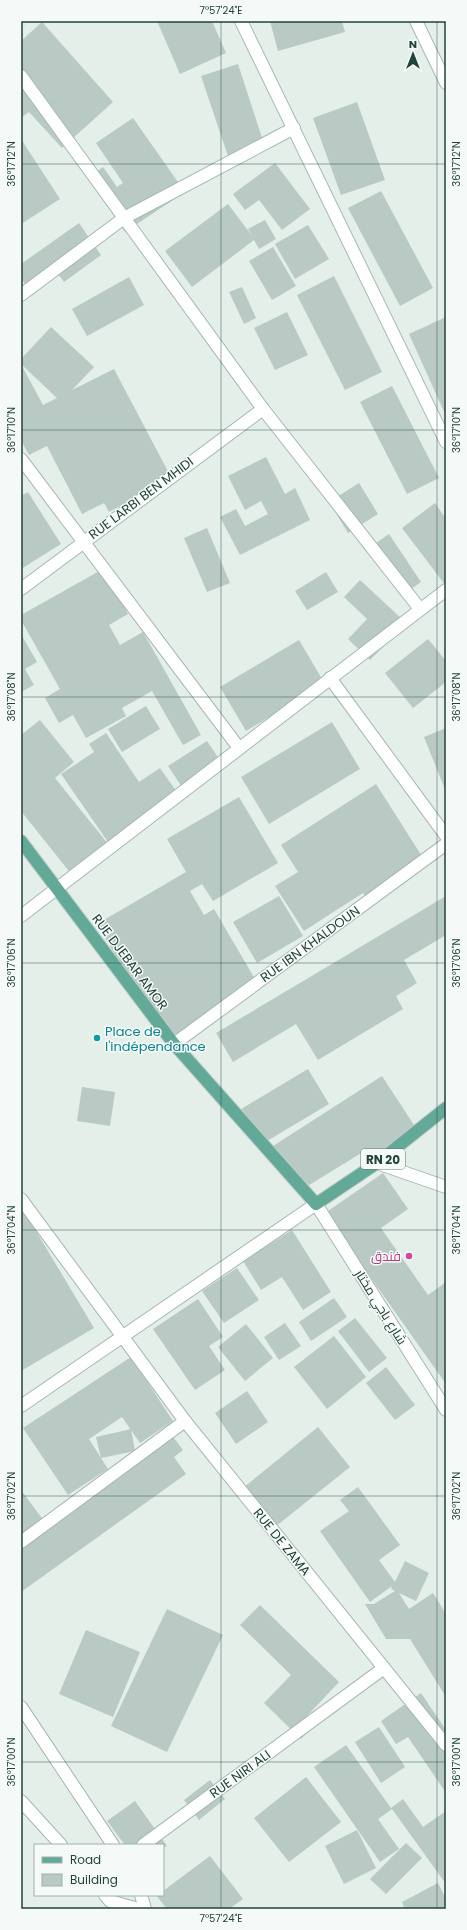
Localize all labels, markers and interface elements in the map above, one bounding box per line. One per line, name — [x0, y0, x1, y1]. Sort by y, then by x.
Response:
text: 7°57'24"E — [200, 3, 242, 18]
north arrow — [393, 34, 433, 74]
text: N — [409, 36, 417, 52]
text: 36°17'12"N — [4, 141, 19, 187]
text: 36°17'12"N — [449, 141, 464, 187]
text: 36°17'10"N — [4, 407, 19, 453]
text: 36°17'10"N — [449, 407, 464, 453]
street label: RUE LARBI BEN MHIDI — [85, 452, 197, 544]
text: 36°17'08"N — [4, 672, 19, 722]
text: 36°17'08"N — [449, 672, 464, 722]
street label: RUE IBN KHALDOUN — [256, 901, 364, 987]
street label: RUE DJEBAR AMOR — [88, 910, 172, 1014]
text: 36°17'06"N — [4, 938, 19, 988]
text: 36°17'06"N — [449, 938, 464, 988]
place label: Place de l'indépendance — [105, 1022, 206, 1056]
marker: Place de l'indépendance — [92, 1033, 102, 1043]
road number: RN 20 — [361, 1149, 405, 1169]
text: 36°17'04"N — [4, 1205, 19, 1255]
text: 36°17'04"N — [449, 1205, 464, 1255]
place label: فندق — [371, 1247, 401, 1266]
marker: فندق — [404, 1251, 414, 1261]
street label: شارع باجي مختار — [349, 1265, 412, 1349]
text: 36°17'02"N — [4, 1472, 19, 1520]
text: 36°17'02"N — [449, 1472, 464, 1520]
street label: RUE DE ZAMA — [249, 1504, 315, 1580]
text: 36°17'00"N — [4, 1737, 19, 1787]
text: 36°17'00"N — [449, 1737, 464, 1787]
street label: RUE NIRI ALI — [206, 1745, 274, 1803]
legend — [34, 1844, 164, 1896]
text: Road — [70, 1851, 101, 1868]
text: Building — [70, 1871, 118, 1888]
text: 7°57'24"E — [200, 1911, 242, 1926]

